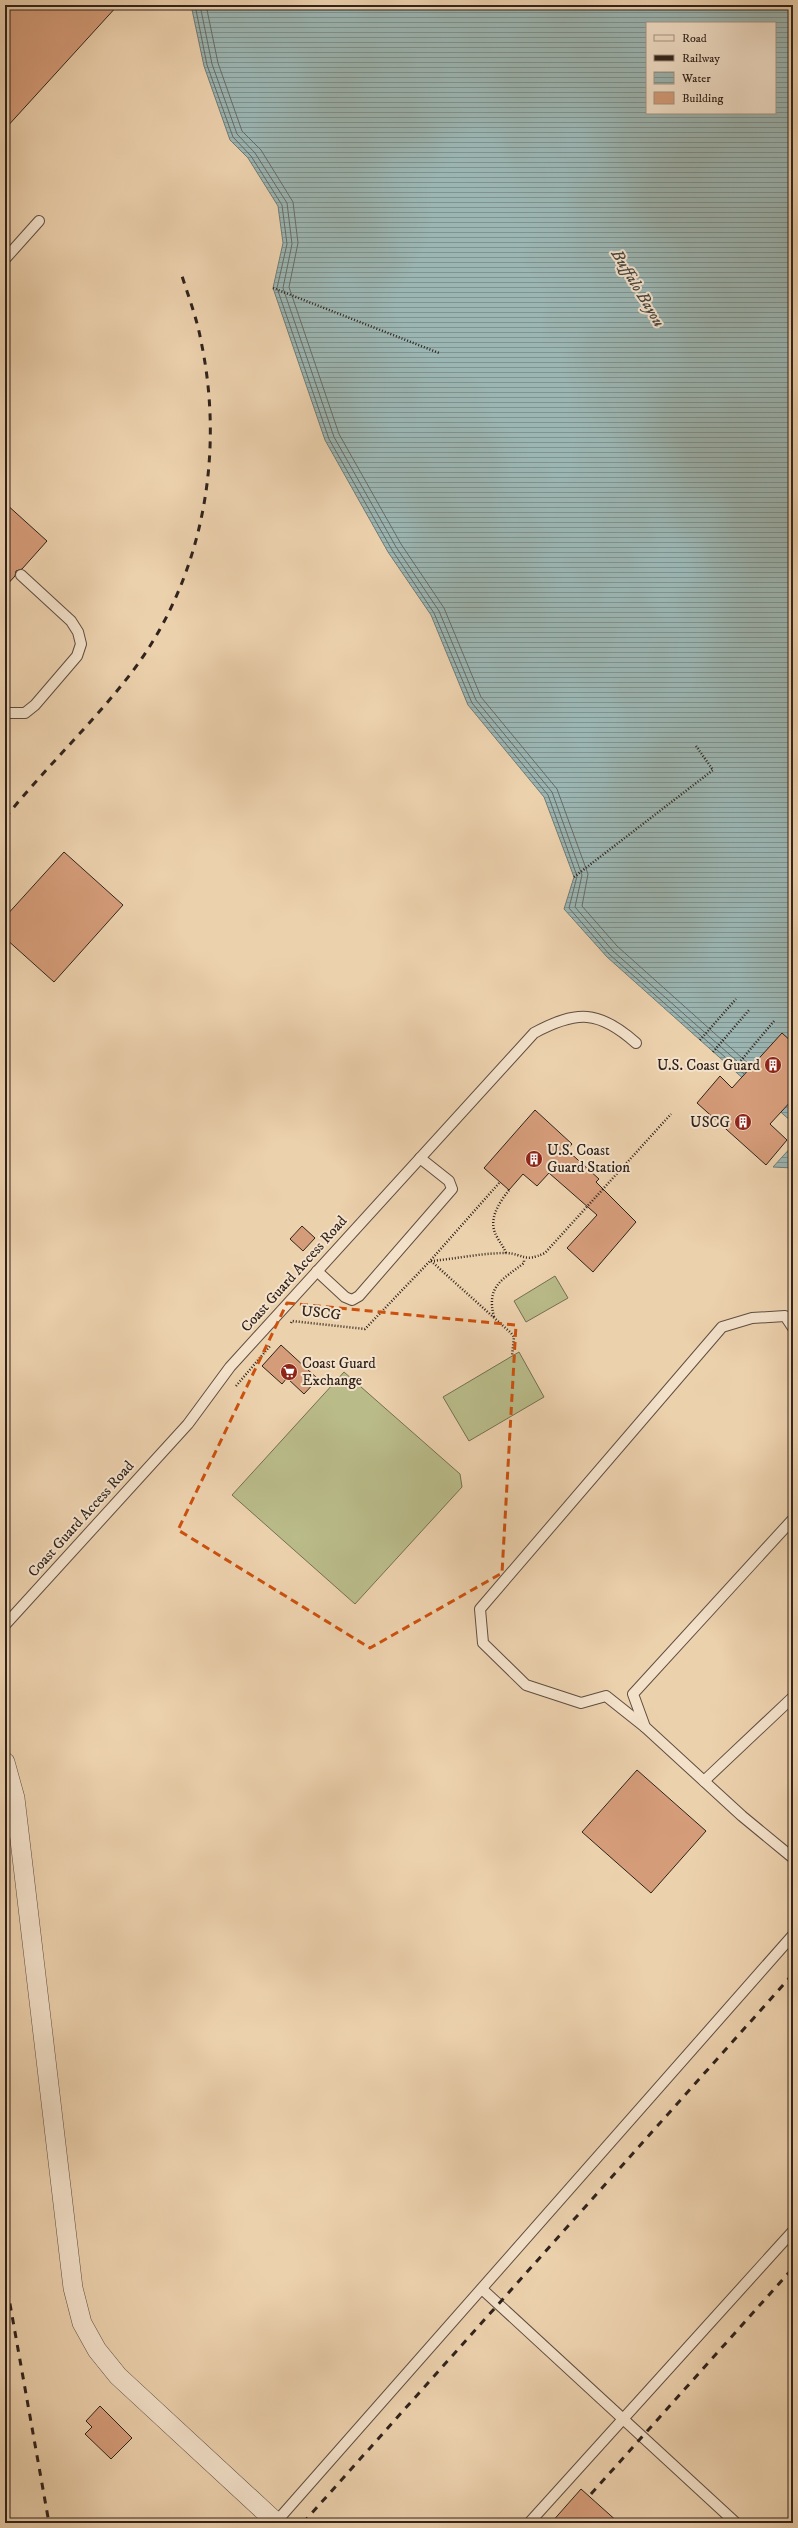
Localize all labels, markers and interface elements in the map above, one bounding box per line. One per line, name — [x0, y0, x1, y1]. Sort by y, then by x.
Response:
legend — [646, 22, 776, 114]
text: Road — [682, 31, 707, 46]
text: Railway — [682, 51, 720, 66]
text: Water — [681, 71, 711, 86]
text: Building — [682, 91, 723, 106]
water label: Buffalo Bayou — [606, 245, 669, 331]
building icon: U.S. Coast Guard — [763, 1055, 783, 1075]
place label: U.S. Coast Guard — [657, 1056, 761, 1075]
building icon: USCG — [733, 1112, 753, 1132]
place label: USCG — [690, 1113, 730, 1132]
place label: U.S. Coast Guard Station — [547, 1141, 630, 1177]
building icon: U.S. Coast Guard Station — [524, 1149, 544, 1169]
street label: Coast Guard Access Road — [237, 1212, 352, 1336]
street label: USCG — [300, 1301, 342, 1325]
place label: Coast Guard Exchange — [302, 1354, 376, 1390]
supermarket icon: Coast Guard Exchange — [279, 1362, 299, 1382]
street label: Coast Guard Access Road — [24, 1457, 139, 1581]

